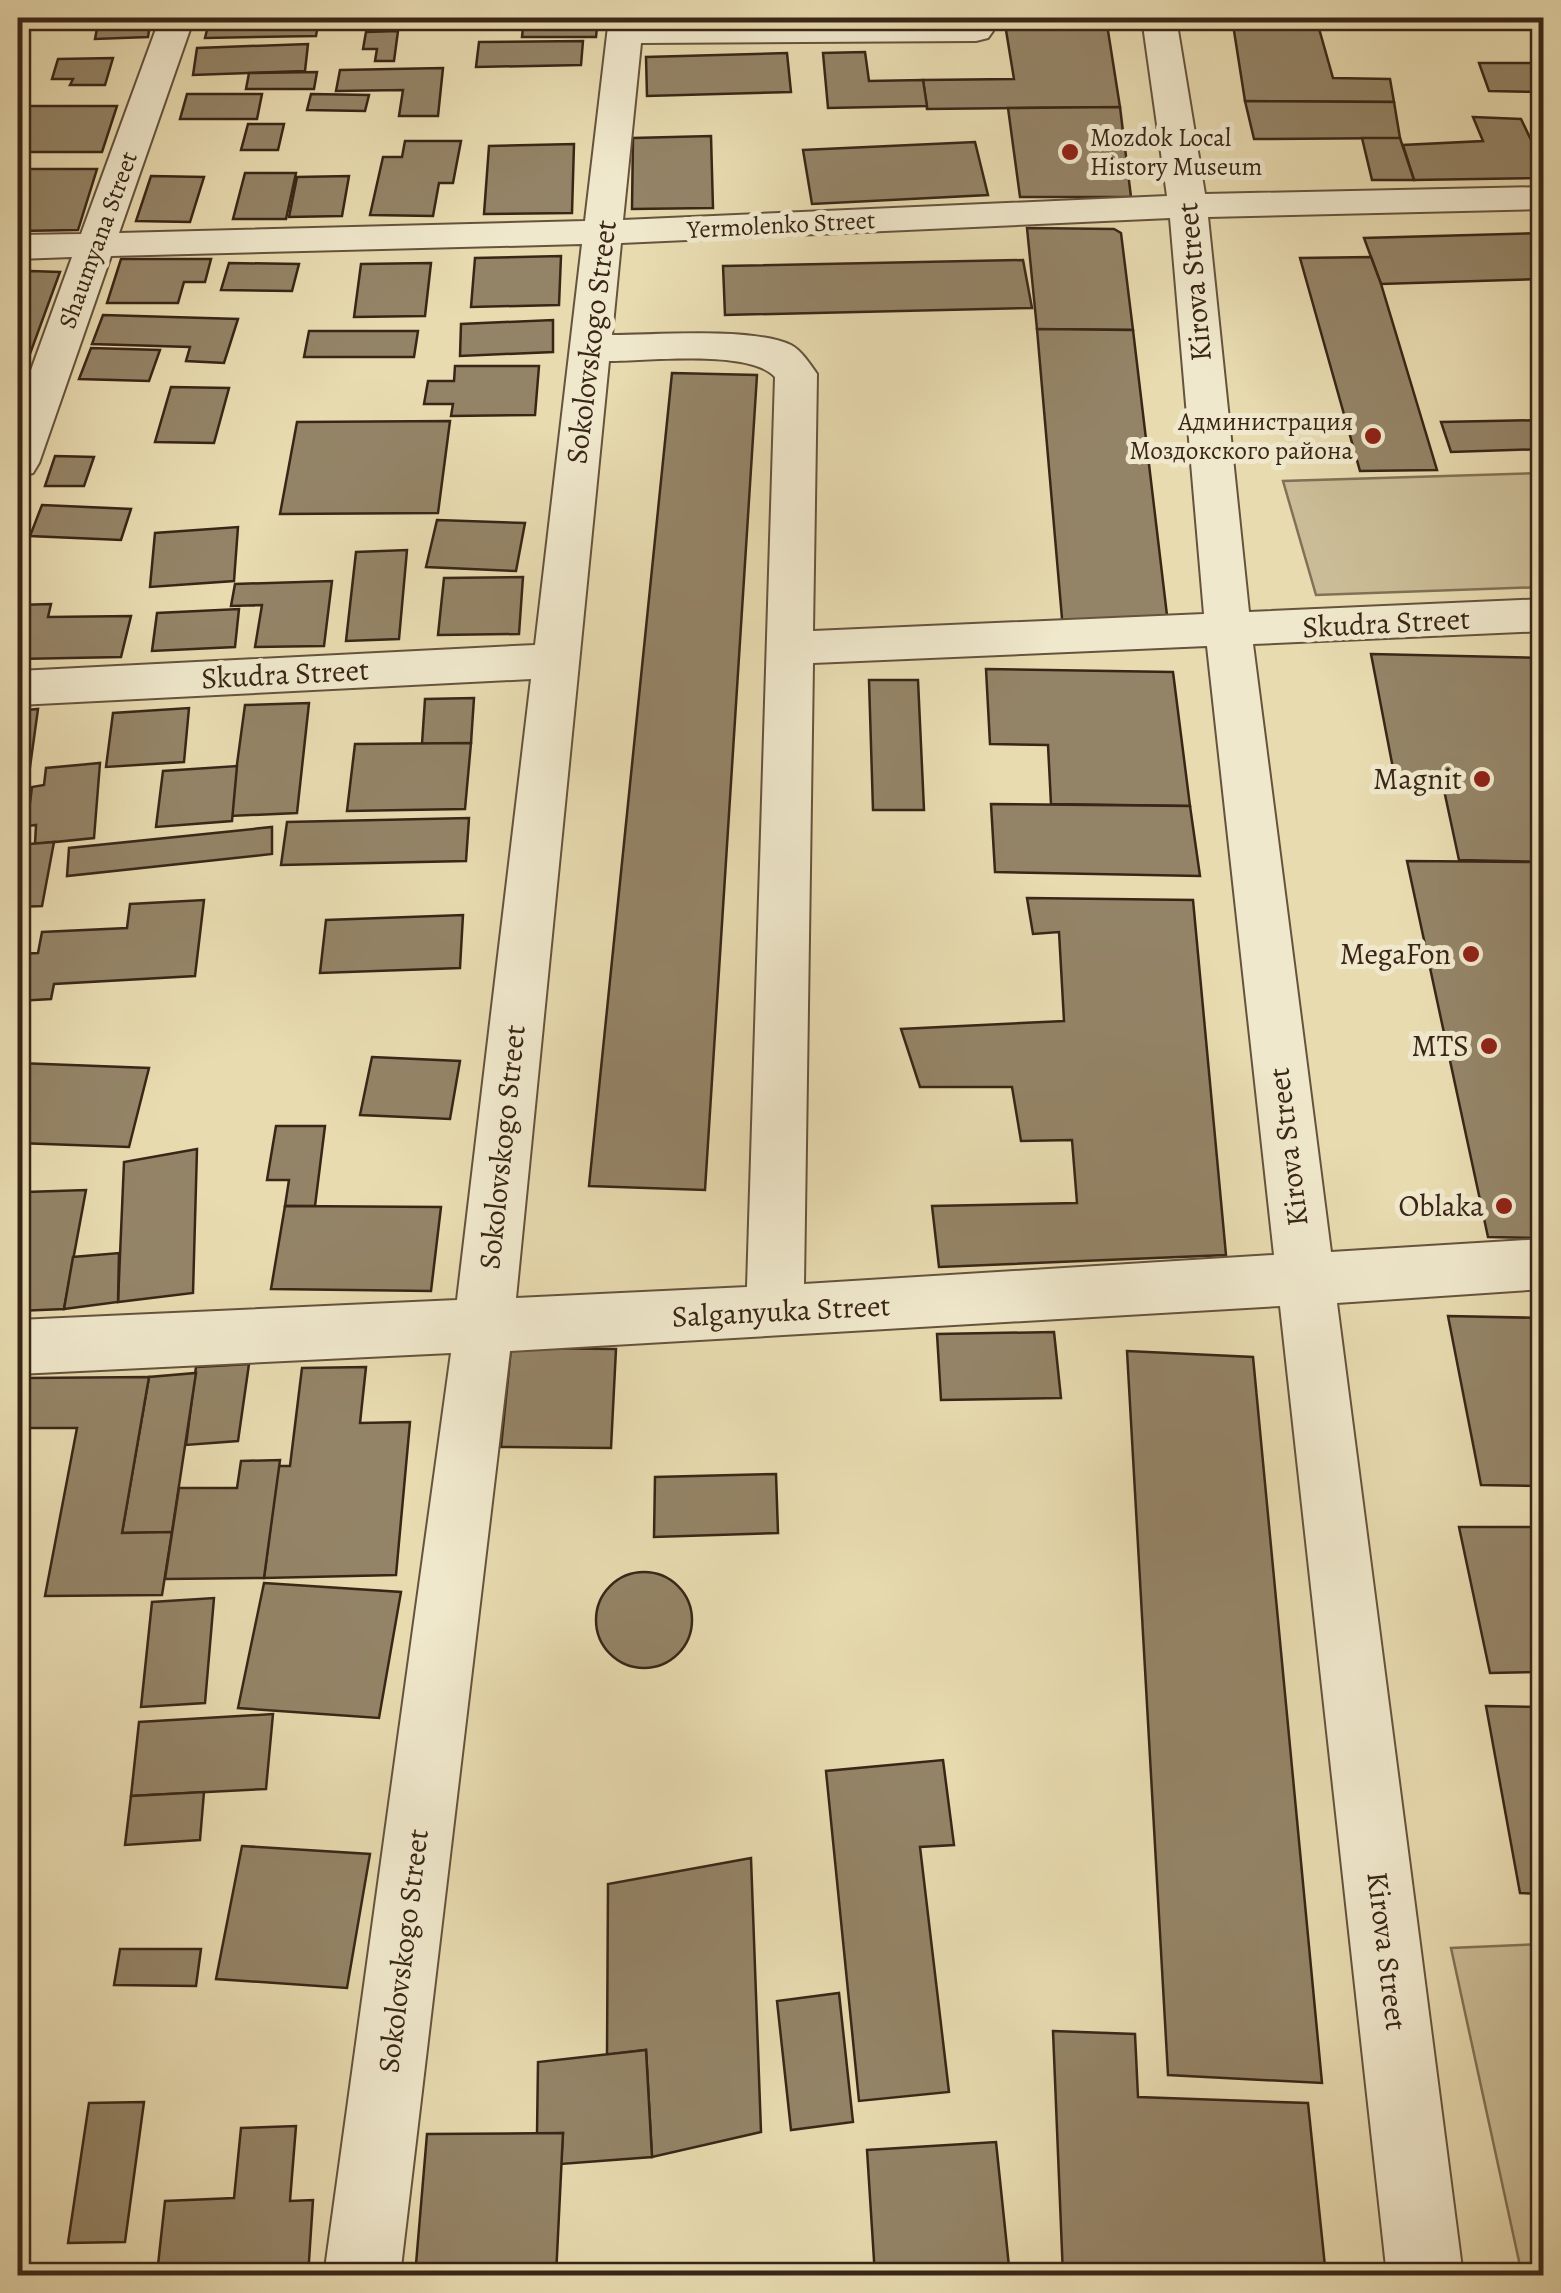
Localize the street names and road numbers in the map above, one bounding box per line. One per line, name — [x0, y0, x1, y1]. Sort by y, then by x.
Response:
street label: Shaumyana Street — [50, 147, 146, 333]
street label: Kirova Street — [1167, 201, 1221, 363]
street label: Yermolenko Street — [685, 203, 876, 247]
street label: Sokolovskogo Street — [556, 218, 626, 466]
street label: Skudra Street — [1301, 599, 1471, 647]
street label: Skudra Street — [200, 650, 370, 698]
street label: Sokolovskogo Street — [469, 1023, 535, 1271]
street label: Kirova Street — [1258, 1065, 1318, 1229]
street label: Salganyuka Street — [671, 1285, 891, 1337]
street label: Sokolovskogo Street — [368, 1827, 438, 2075]
street label: Kirova Street — [1357, 1869, 1417, 2033]

